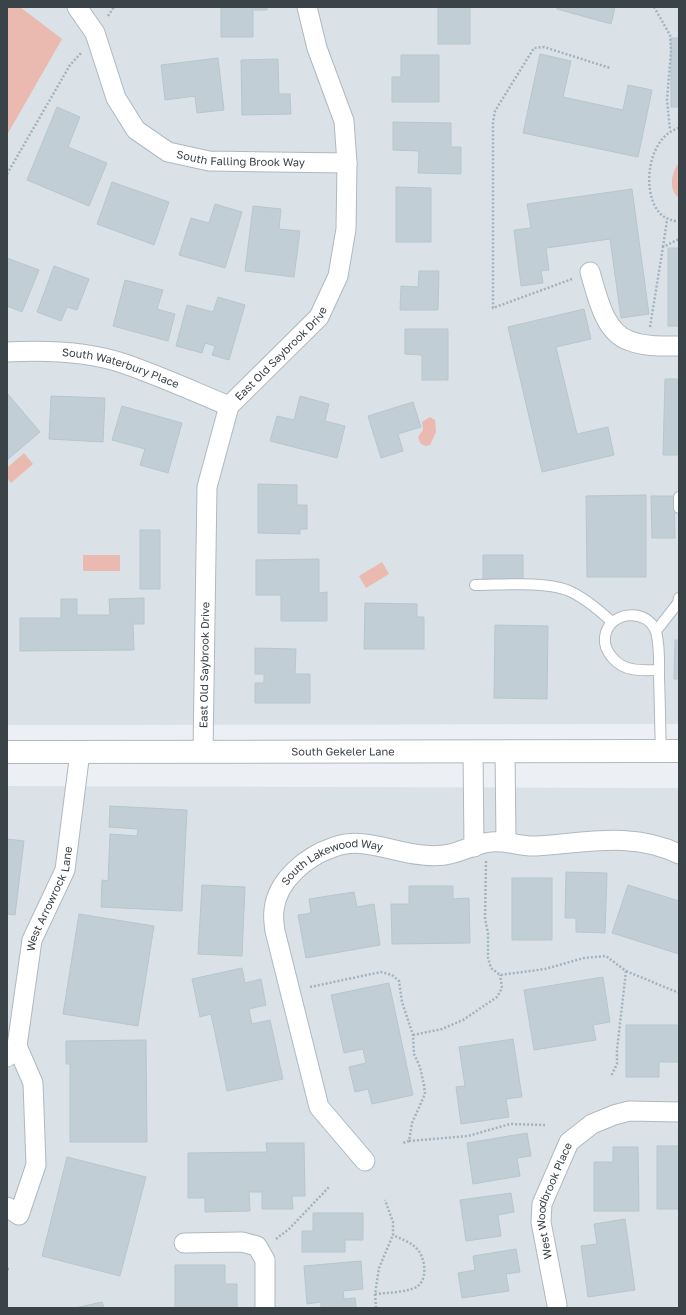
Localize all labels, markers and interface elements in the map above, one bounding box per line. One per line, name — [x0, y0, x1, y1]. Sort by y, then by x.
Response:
street label: South Falling Brook Way — [175, 147, 305, 168]
street label: East Old Saybrook Drive — [232, 304, 329, 403]
street label: South Waterbury Place — [62, 345, 181, 390]
street label: East Old Saybrook Drive — [196, 602, 211, 728]
street label: South Gekeler Lane — [291, 744, 395, 758]
street label: South Lakewood Way — [278, 836, 384, 887]
street label: West Arrowrock Lane — [23, 846, 74, 952]
street label: West Woodbrook Place — [534, 1140, 574, 1260]

